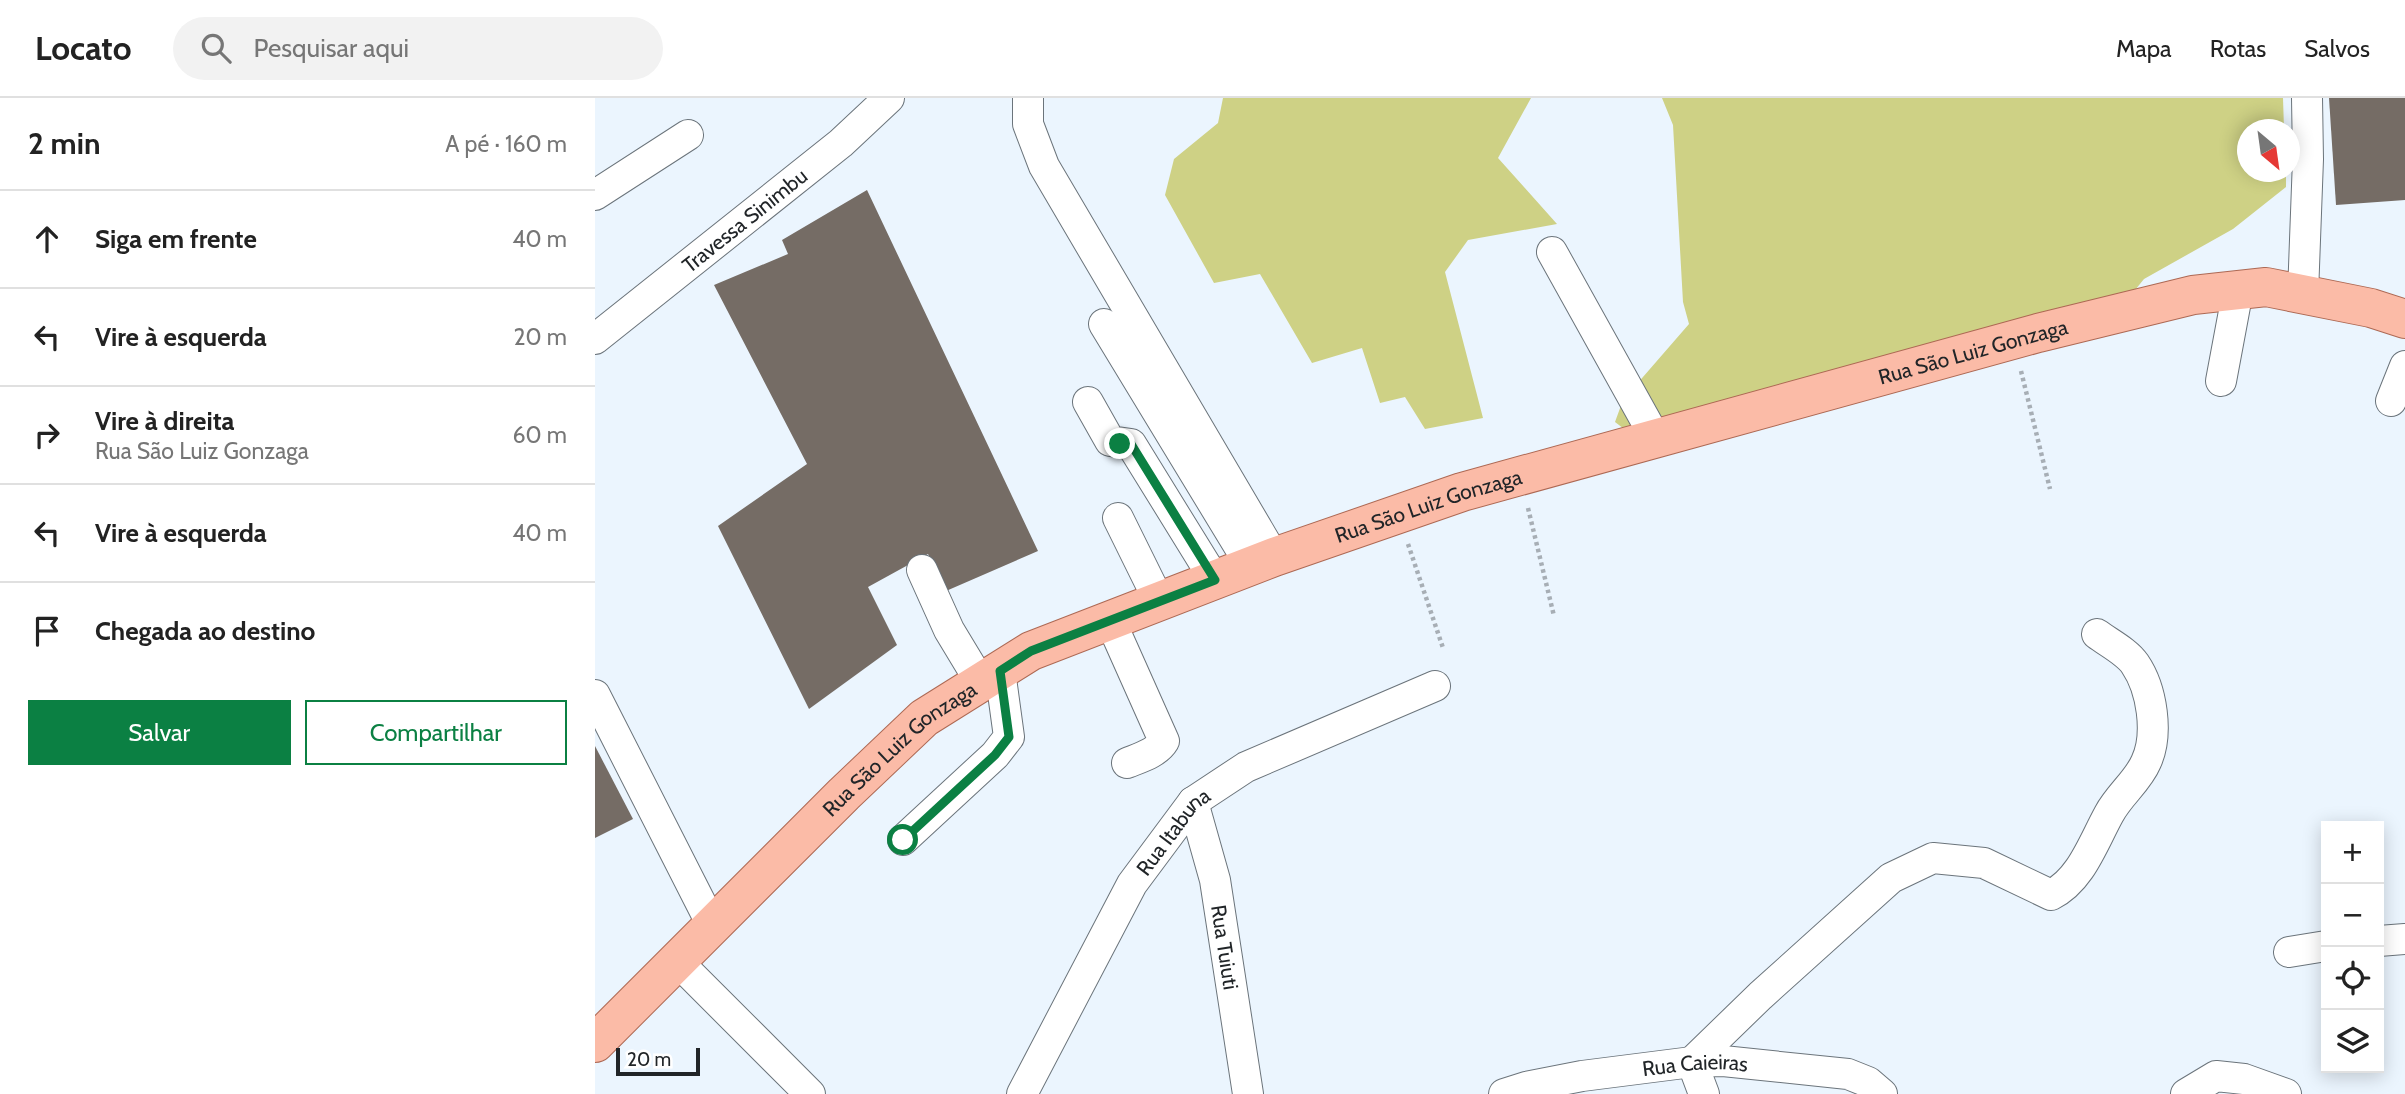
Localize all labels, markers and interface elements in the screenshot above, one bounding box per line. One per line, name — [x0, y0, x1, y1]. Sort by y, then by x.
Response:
search box — [173, 17, 663, 80]
text: Locato — [35, 28, 131, 68]
icon: search — [197, 29, 235, 67]
text: Pesquisar aqui — [253, 32, 409, 64]
text: Mapa — [2116, 34, 2172, 63]
text: Rotas — [2210, 34, 2266, 63]
text: Salvos — [2304, 34, 2370, 63]
north arrow — [2237, 119, 2300, 182]
text: 2 min — [28, 125, 100, 162]
text: A pé · 160 m — [445, 130, 567, 158]
street label: Travessa Sinimbu — [677, 163, 812, 277]
icon: ahead — [28, 220, 66, 258]
text: Siga em frente — [95, 223, 257, 255]
text: 40 m — [512, 225, 567, 253]
street label: Rua São Luiz Gonzaga — [1875, 314, 2070, 389]
icon: left — [28, 318, 66, 356]
text: Vire à esquerda — [95, 321, 267, 353]
text: 20 m — [514, 323, 567, 351]
text: Vire à direita — [95, 405, 235, 437]
icon: right — [28, 416, 66, 454]
text: 60 m — [513, 421, 567, 449]
route end — [1104, 428, 1135, 459]
text: Rua São Luiz Gonzaga — [95, 437, 309, 465]
street label: Rua São Luiz Gonzaga — [1331, 464, 1525, 548]
icon: left — [28, 514, 66, 552]
text: Vire à esquerda — [95, 517, 267, 549]
text: 40 m — [512, 519, 567, 547]
icon: arrive — [28, 612, 66, 650]
text: Chegada ao destino — [95, 615, 315, 647]
street label: Rua São Luiz Gonzaga — [817, 676, 981, 821]
button: Salvar — [28, 700, 291, 765]
button: Compartilhar — [305, 700, 567, 765]
street label: Rua Itabuna — [1131, 782, 1214, 880]
map controls — [2321, 821, 2384, 1073]
button: + — [2321, 821, 2384, 884]
route start — [887, 824, 918, 855]
button: − — [2321, 884, 2384, 947]
street label: Rua Tuiuti — [1206, 903, 1244, 991]
button: locate — [2321, 947, 2384, 1010]
button: layers — [2321, 1010, 2384, 1073]
scale bar — [616, 1045, 700, 1077]
text: 20 m — [627, 1048, 671, 1071]
street label: Rua Caieiras — [1641, 1049, 1750, 1081]

